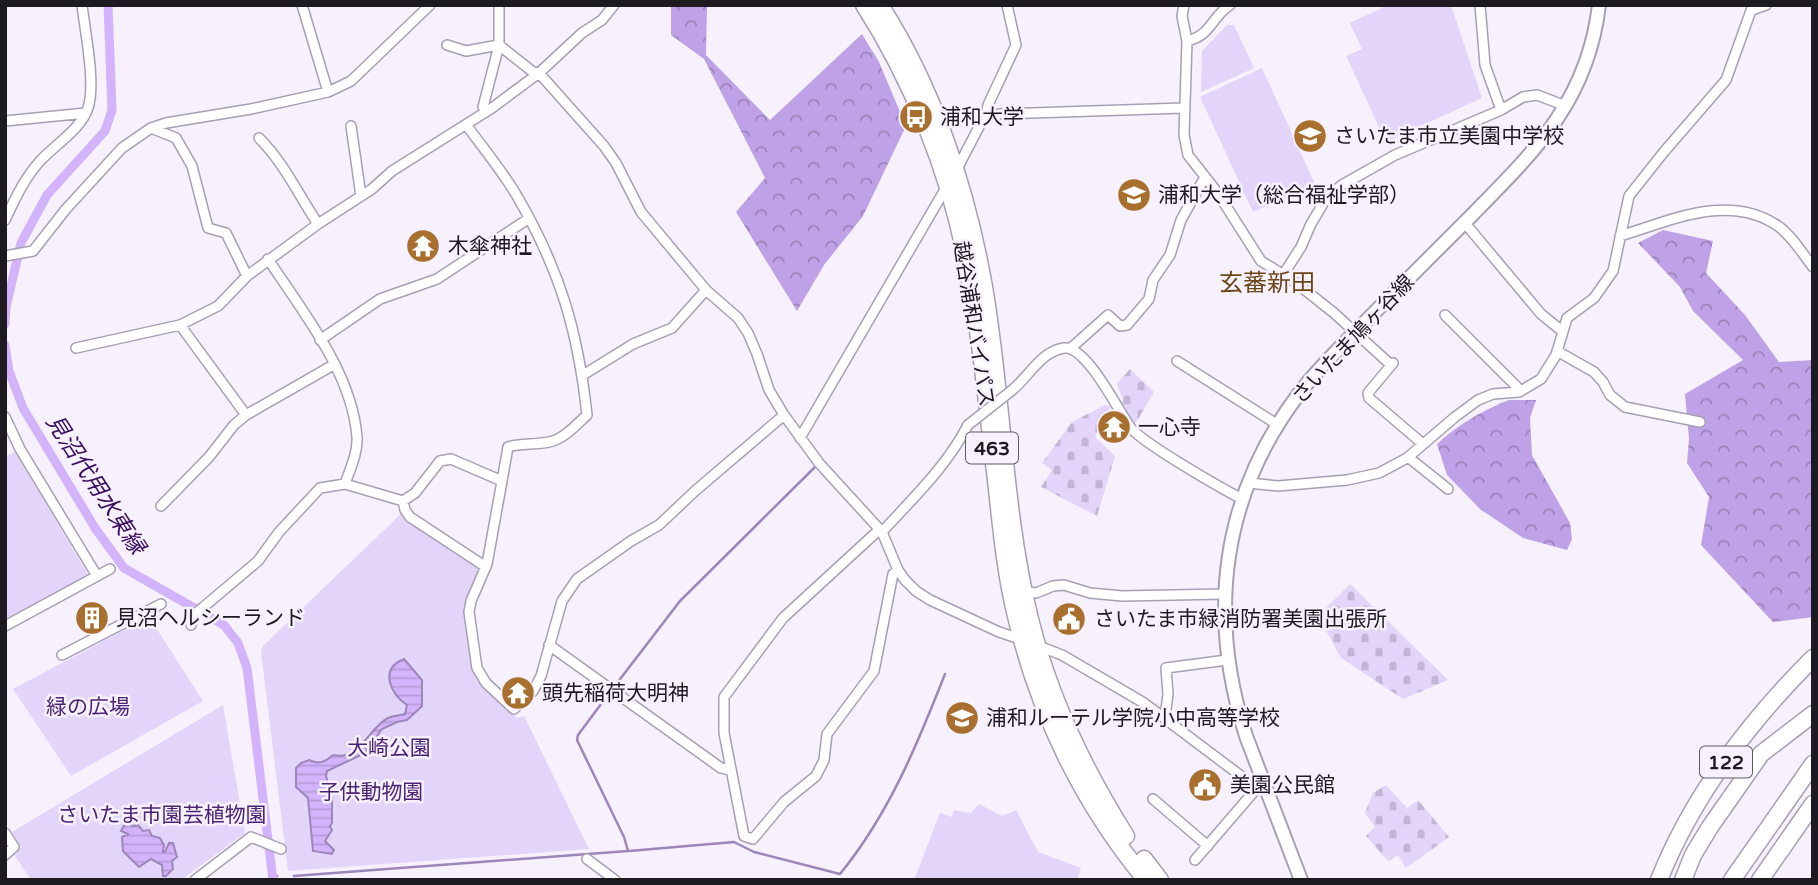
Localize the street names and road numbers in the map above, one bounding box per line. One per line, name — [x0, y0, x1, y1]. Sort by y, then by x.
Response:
street label: 越谷浦和バイパス — [948, 239, 999, 409]
street label: さいたま鳩ヶ谷線 — [1287, 270, 1420, 409]
road number: 463 — [966, 432, 1018, 463]
road number: 122 — [1700, 747, 1752, 778]

